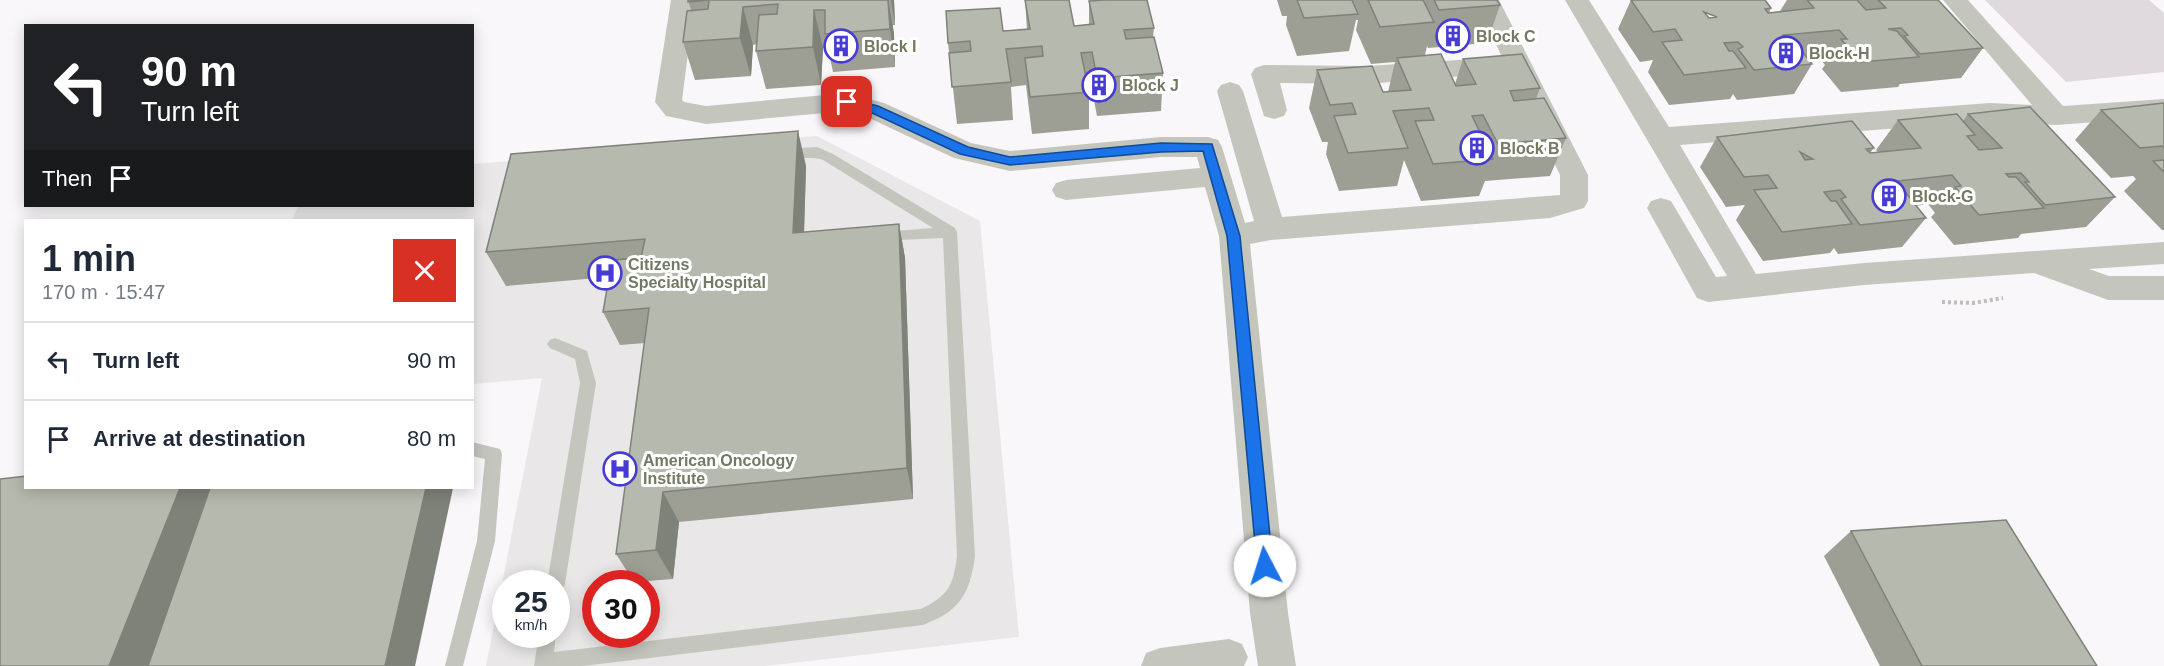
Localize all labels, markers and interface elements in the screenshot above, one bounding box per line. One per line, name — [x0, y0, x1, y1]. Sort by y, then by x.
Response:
building icon: Block C — [1435, 18, 1471, 54]
building icon: Block I — [823, 28, 859, 64]
place label: Block C — [1476, 28, 1536, 45]
building icon: Block-H — [1768, 35, 1804, 71]
place label: Block I — [864, 38, 916, 55]
place label: Block-H — [1809, 45, 1869, 62]
icon: left — [42, 48, 120, 126]
text: 90 m — [141, 48, 237, 95]
building icon: Block J — [1081, 67, 1117, 103]
pin — [821, 76, 872, 127]
place label: Block J — [1122, 77, 1179, 94]
icon: arrive — [830, 85, 863, 118]
text: Turn left — [141, 97, 239, 127]
building icon: Block B — [1459, 130, 1495, 166]
place label: Block B — [1500, 140, 1560, 157]
icon: arrive — [104, 162, 137, 195]
text: Then — [42, 166, 92, 191]
building icon: Block-G — [1871, 178, 1907, 214]
place label: Block-G — [1912, 188, 1973, 205]
text: 1 min — [42, 238, 136, 279]
button: close — [393, 239, 456, 302]
hospital icon: Citizens Specialty Hospital — [587, 255, 623, 291]
place label: Citizens Specialty Hospital — [628, 256, 766, 291]
text: 170 m · 15:47 — [42, 281, 165, 303]
icon: left — [42, 345, 75, 378]
text: Turn left — [93, 348, 179, 373]
text: 90 m — [407, 348, 456, 373]
icon: arrive — [42, 423, 75, 456]
text: Arrive at destination — [93, 426, 306, 451]
text: 80 m — [407, 426, 456, 451]
hospital icon: American Oncology Institute — [602, 451, 638, 487]
place label: American Oncology Institute — [643, 452, 794, 487]
position arrow — [1233, 534, 1297, 598]
speed limit sign: 30 — [582, 570, 660, 648]
text: 25 — [514, 585, 548, 618]
text: km/h — [515, 616, 547, 633]

